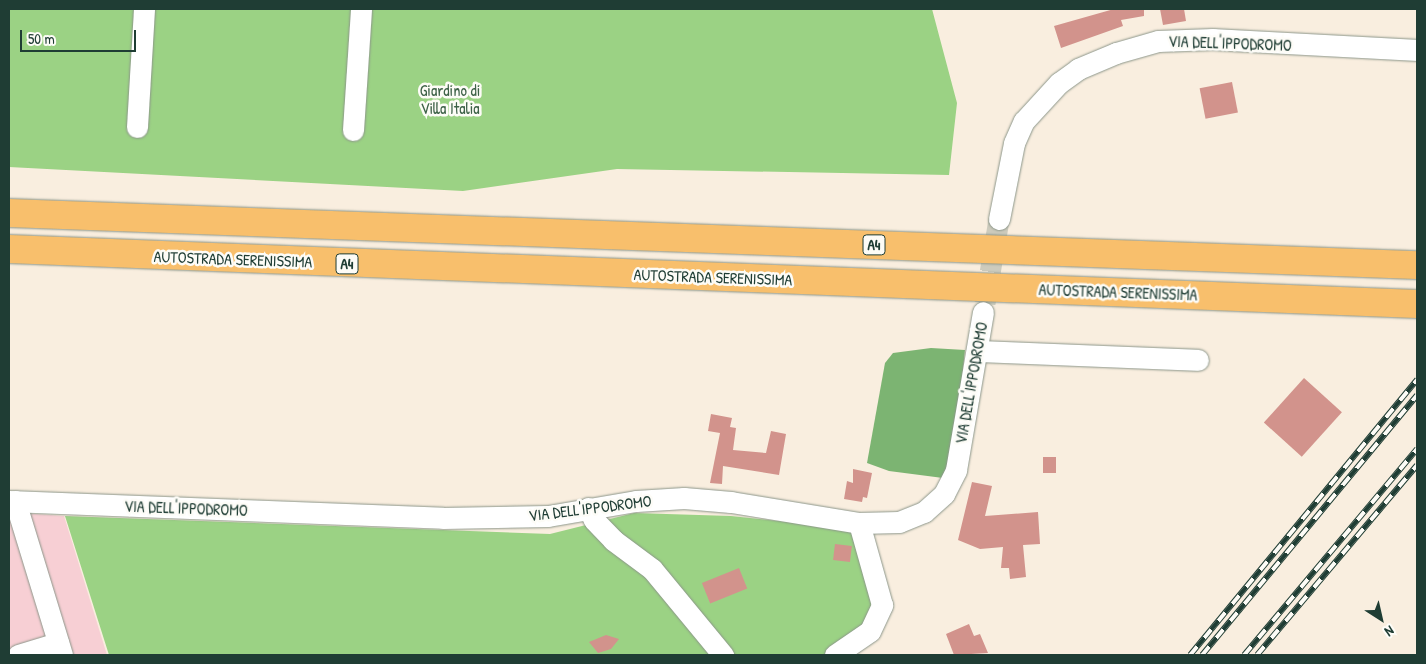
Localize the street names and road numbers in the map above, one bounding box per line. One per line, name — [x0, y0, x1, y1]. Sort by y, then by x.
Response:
street label: VIA DELL'IPPODROMO — [1168, 31, 1292, 55]
road number: A4 — [862, 232, 886, 258]
street label: AUTOSTRADA SERENISSIMA — [153, 247, 313, 271]
road number: A4 — [334, 252, 360, 276]
street label: AUTOSTRADA SERENISSIMA — [633, 265, 793, 289]
street label: AUTOSTRADA SERENISSIMA — [1038, 280, 1198, 304]
street label: VIA DELL'IPPODROMO — [951, 320, 991, 446]
street label: VIA DELL'IPPODROMO — [527, 491, 653, 525]
street label: VIA DELL'IPPODROMO — [124, 496, 248, 520]

